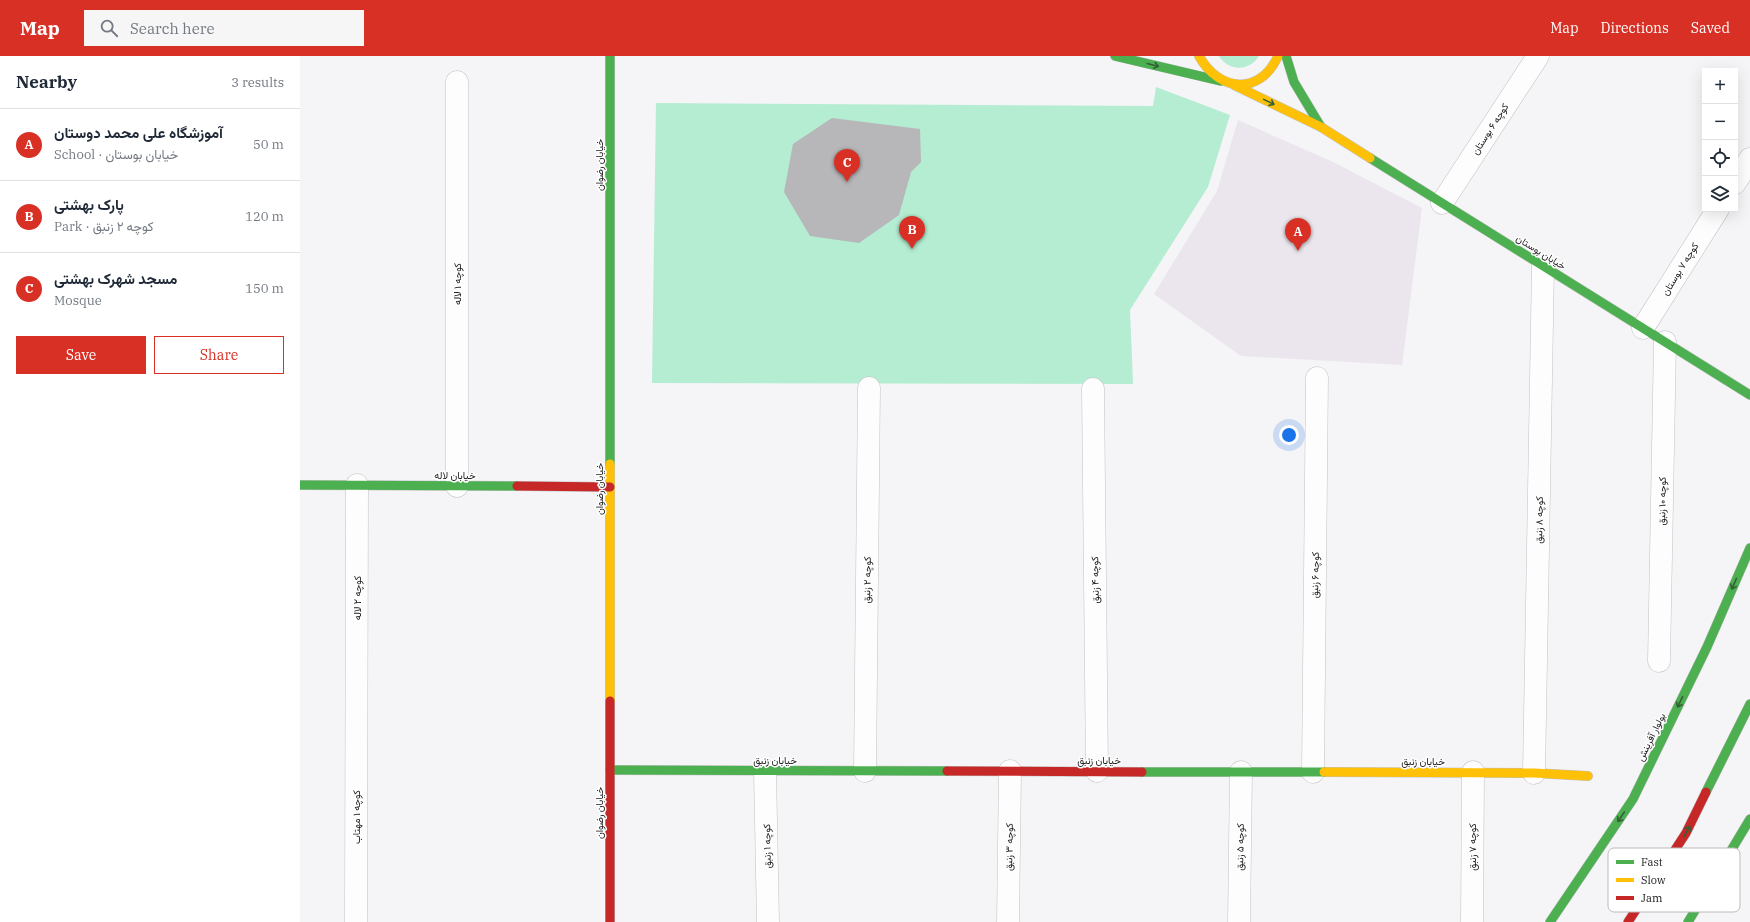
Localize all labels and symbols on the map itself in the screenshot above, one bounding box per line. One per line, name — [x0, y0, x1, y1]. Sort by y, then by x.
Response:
one-way arrow — [1146, 62, 1159, 70]
one-way arrow — [1263, 99, 1275, 106]
street label: کوچه ۶ بوستان — [1469, 100, 1513, 158]
street label: خیابان رضوان — [593, 139, 606, 191]
pin: C — [834, 149, 860, 182]
pin: B — [899, 216, 925, 249]
pin: A — [1285, 218, 1311, 251]
street label: خیابان بوستان — [1514, 232, 1568, 273]
street label: کوچه ۷ بوستان — [1659, 240, 1703, 298]
street label: کوچه ۱ لاله — [451, 262, 465, 305]
your location — [1279, 425, 1299, 445]
street label: خیابان رضوان — [593, 463, 606, 515]
street label: خیابان لاله — [434, 469, 476, 482]
street label: کوچه ۱۰ زنبق — [1655, 476, 1670, 525]
street label: کوچه ۸ زنبق — [1532, 496, 1547, 544]
street label: کوچه ۶ زنبق — [1308, 551, 1323, 598]
street label: کوچه ۲ زنبق — [860, 556, 875, 604]
street label: کوچه ۴ زنبق — [1088, 556, 1103, 604]
street label: کوچه ۲ لاله — [351, 575, 365, 620]
one-way arrow — [1730, 577, 1738, 589]
one-way arrow — [1676, 696, 1683, 708]
street label: بولوار آفرینش — [1634, 711, 1668, 763]
street label: خیابان زنبق — [753, 754, 797, 767]
street label: خیابان زنبق — [1077, 754, 1121, 767]
street label: خیابان زنبق — [1401, 755, 1445, 768]
street label: خیابان رضوان — [593, 787, 606, 839]
street label: کوچه ۱ مهتاب — [350, 790, 364, 844]
one-way arrow — [1617, 812, 1625, 823]
street label: کوچه ۳ زنبق — [1002, 822, 1017, 871]
street label: کوچه ۱ زنبق — [760, 823, 775, 868]
street label: کوچه ۵ زنبق — [1233, 823, 1248, 871]
street label: کوچه ۷ زنبق — [1466, 823, 1480, 871]
one-way arrow — [1684, 825, 1691, 837]
legend — [1608, 848, 1740, 912]
text: Fast — [1641, 855, 1663, 869]
text: Slow — [1641, 873, 1666, 887]
text: Jam — [1641, 891, 1663, 905]

